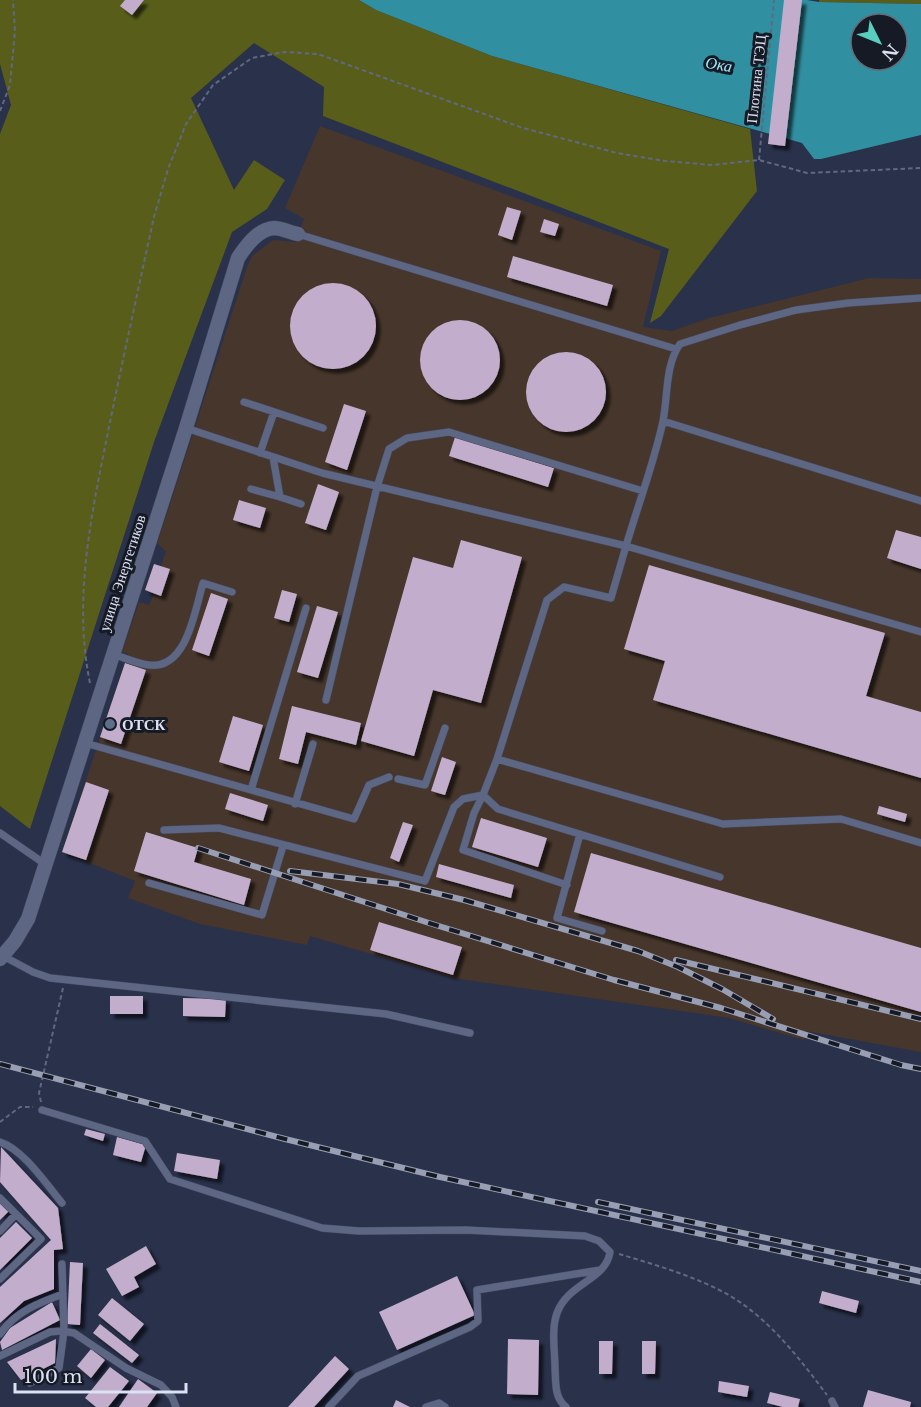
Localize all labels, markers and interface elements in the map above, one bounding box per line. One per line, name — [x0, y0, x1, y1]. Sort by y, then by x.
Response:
north arrow — [849, 12, 909, 72]
street label: Плотина ТЭЦ — [742, 34, 770, 124]
text: N — [878, 40, 902, 65]
water label: Ока — [704, 52, 734, 76]
street label: улица Энергетиков — [94, 512, 150, 634]
place label: ОТСК — [122, 715, 166, 734]
marker: ОТСК — [103, 717, 117, 731]
scale bar — [15, 1356, 186, 1394]
text: 100 m — [24, 1366, 82, 1388]

